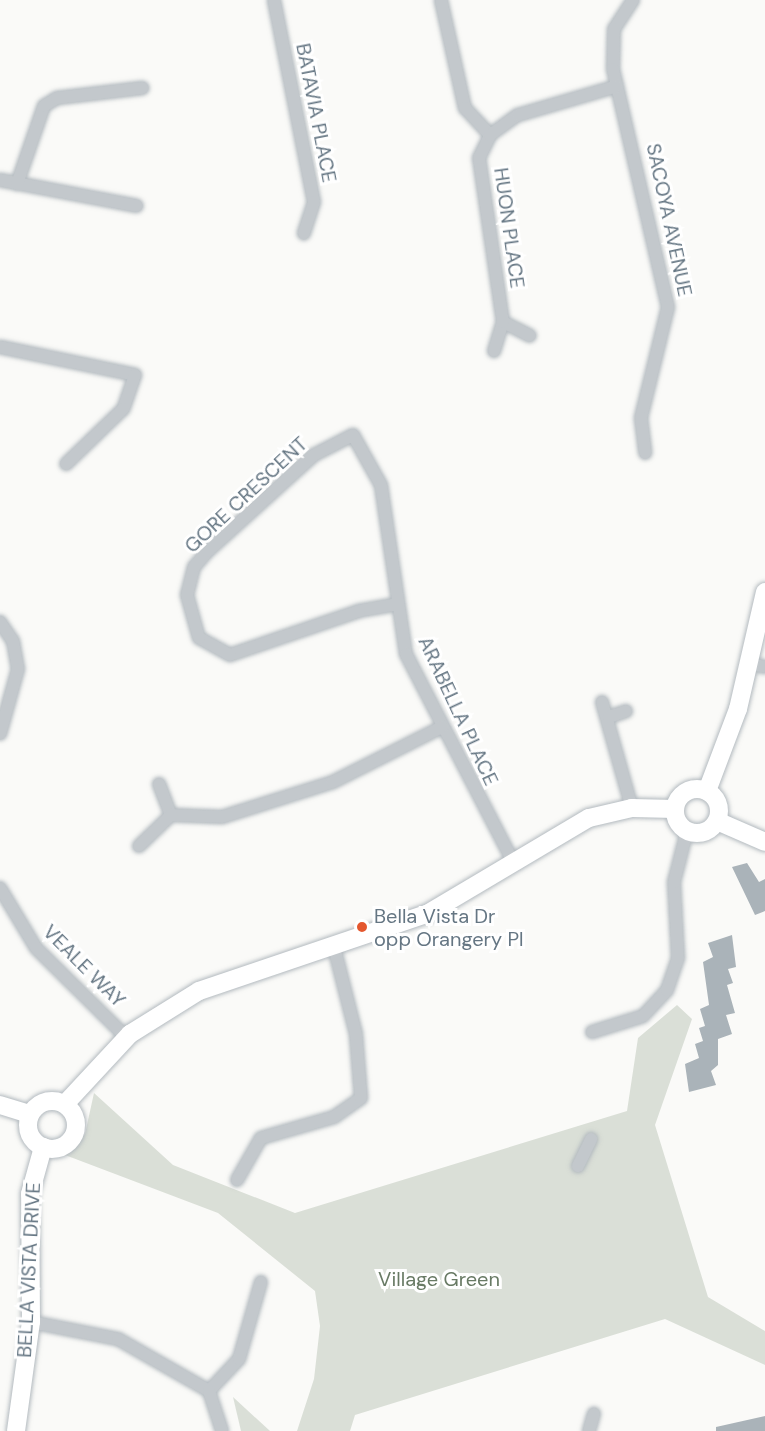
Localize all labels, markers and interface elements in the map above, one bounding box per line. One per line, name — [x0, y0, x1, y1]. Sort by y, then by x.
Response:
street label: BATAVIA PLACE — [291, 41, 341, 185]
street label: SACOYA AVENUE — [641, 141, 697, 299]
street label: HUON PLACE — [489, 166, 529, 290]
street label: GORE CRESCENT — [180, 432, 312, 558]
street label: ARABELLA PLACE — [413, 633, 503, 789]
place label: Bella Vista Dr opp Orangery Pl — [374, 904, 523, 951]
street label: VEALE WAY — [38, 920, 130, 1012]
marker: Bella Vista Dr opp Orangery Pl — [355, 920, 369, 934]
street label: BELLA VISTA DRIVE — [12, 1182, 46, 1358]
park label: Village Green — [378, 1267, 500, 1291]

